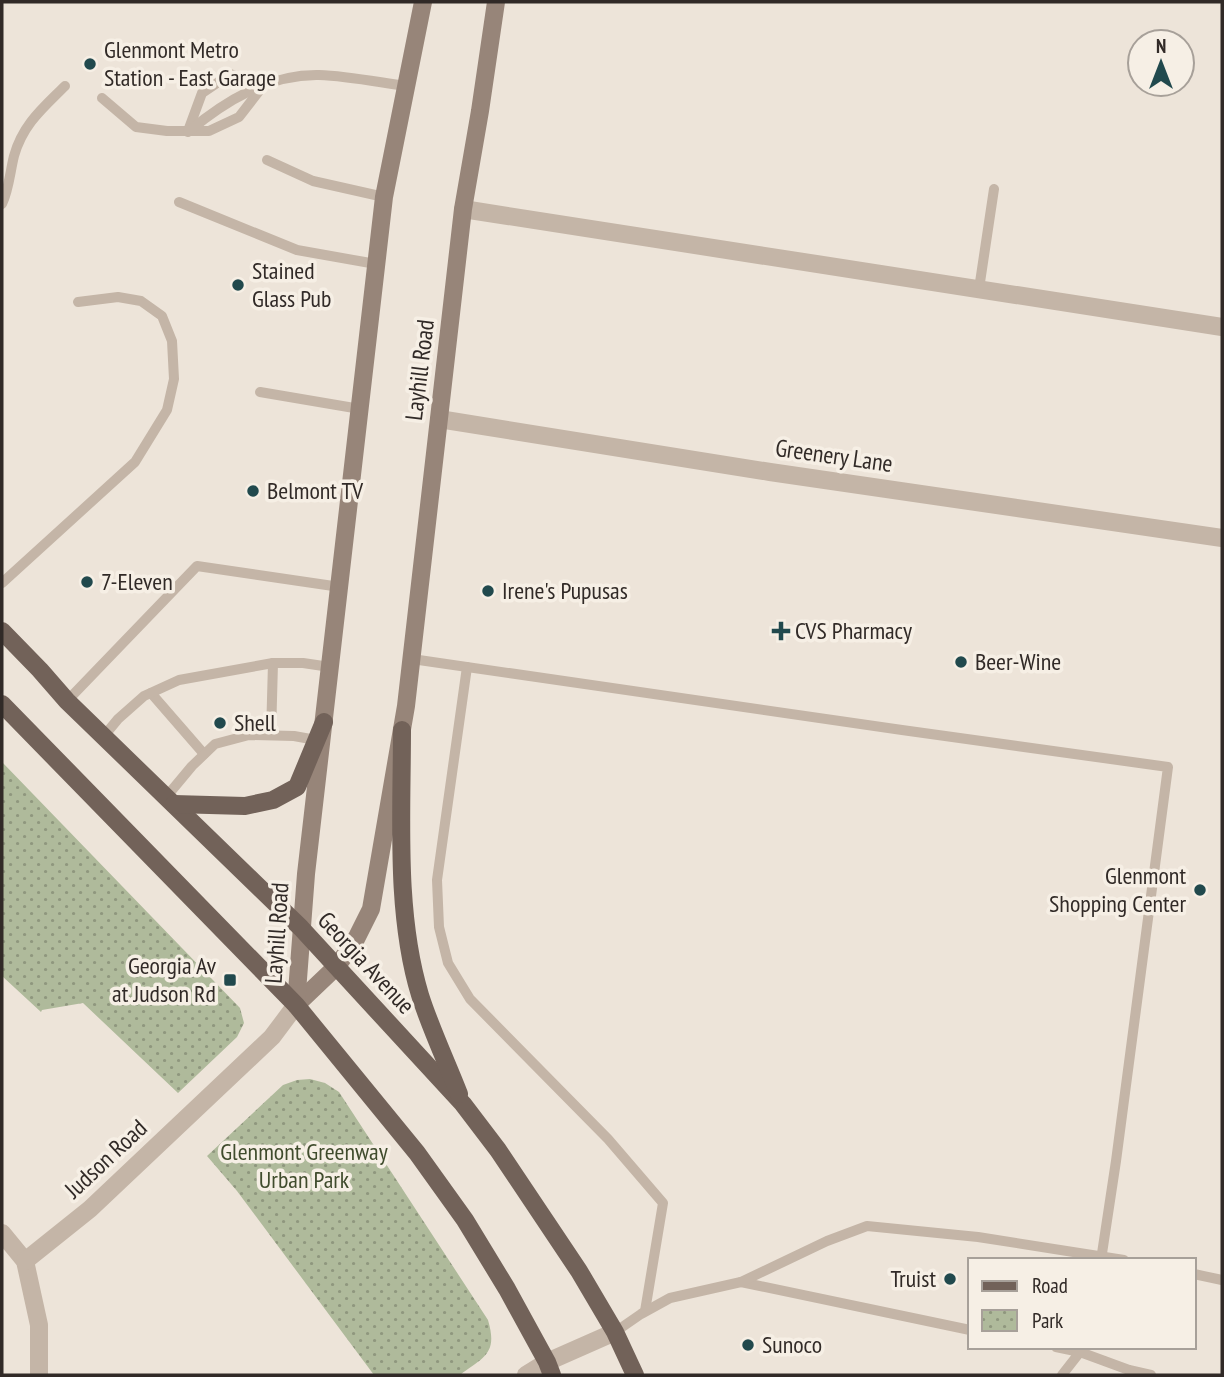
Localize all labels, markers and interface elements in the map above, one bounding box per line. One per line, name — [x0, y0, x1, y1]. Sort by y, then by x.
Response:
north arrow — [1126, 28, 1196, 98]
place label: Glenmont Metro Station - East Garage — [104, 34, 276, 93]
text: N — [1156, 34, 1166, 58]
marker: Glenmont Metro Station - East Garage — [82, 56, 98, 72]
place label: Stained Glass Pub — [252, 255, 331, 314]
marker: Stained Glass Pub — [230, 277, 246, 293]
street label: Layhill Road — [398, 318, 441, 422]
street label: Greenery Lane — [773, 432, 895, 479]
place label: Belmont TV — [267, 475, 364, 506]
marker: Belmont TV — [245, 483, 261, 499]
place label: 7-Eleven — [101, 566, 173, 597]
marker: 7-Eleven — [79, 574, 95, 590]
place label: Irene's Pupusas — [502, 575, 628, 606]
marker: Irene's Pupusas — [480, 583, 496, 599]
place label: CVS Pharmacy — [795, 615, 912, 646]
marker: CVS Pharmacy — [773, 623, 789, 639]
place label: Beer-Wine — [975, 646, 1061, 677]
marker: Beer-Wine — [953, 654, 969, 670]
place label: Shell — [234, 707, 276, 738]
marker: Shell — [212, 715, 228, 731]
place label: Glenmont Shopping Center — [1049, 860, 1186, 919]
street label: Layhill Road — [258, 881, 295, 985]
marker: Glenmont Shopping Center — [1192, 882, 1208, 898]
street label: Georgia Avenue — [311, 905, 422, 1020]
place label: Georgia Av at Judson Rd — [112, 950, 217, 1009]
marker: Georgia Av at Judson Rd — [222, 972, 238, 988]
street label: Judson Road — [57, 1113, 153, 1205]
park label: Glenmont Greenway Urban Park — [220, 1136, 388, 1195]
legend — [968, 1258, 1196, 1349]
place label: Truist — [890, 1263, 936, 1294]
marker: Truist — [942, 1271, 958, 1287]
text: Road — [1032, 1272, 1068, 1299]
text: Park — [1032, 1307, 1063, 1334]
place label: Sunoco — [762, 1329, 822, 1360]
marker: Sunoco — [740, 1337, 756, 1353]

